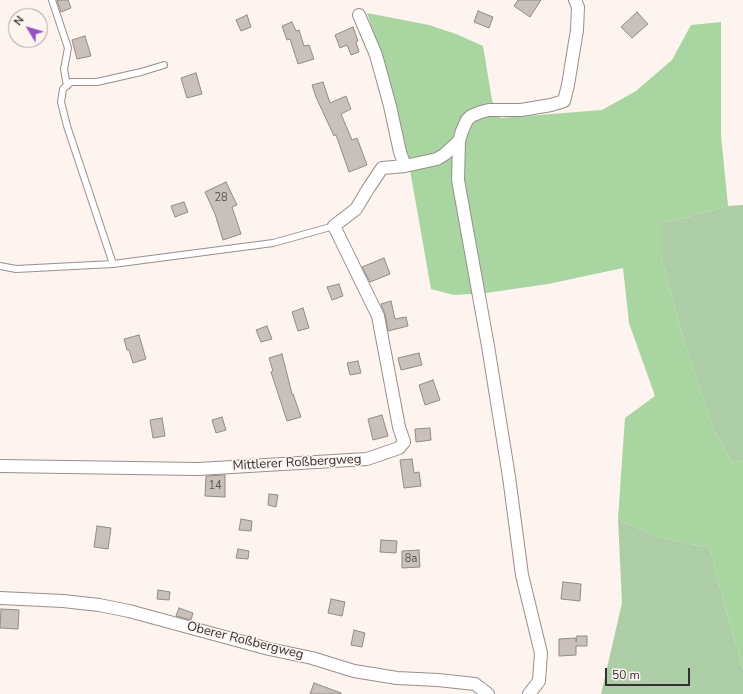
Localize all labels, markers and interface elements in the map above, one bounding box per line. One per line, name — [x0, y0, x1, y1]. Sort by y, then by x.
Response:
north arrow — [8, 8, 48, 48]
text: N — [10, 13, 27, 29]
house number: 28 — [214, 191, 228, 205]
street label: Mittlerer Roßbergweg — [232, 452, 362, 474]
house number: 14 — [208, 479, 222, 493]
house number: 8a — [405, 552, 417, 566]
street label: Oberer Roßbergweg — [185, 619, 305, 663]
scale bar — [607, 660, 692, 686]
text: 50 m — [612, 667, 640, 683]

